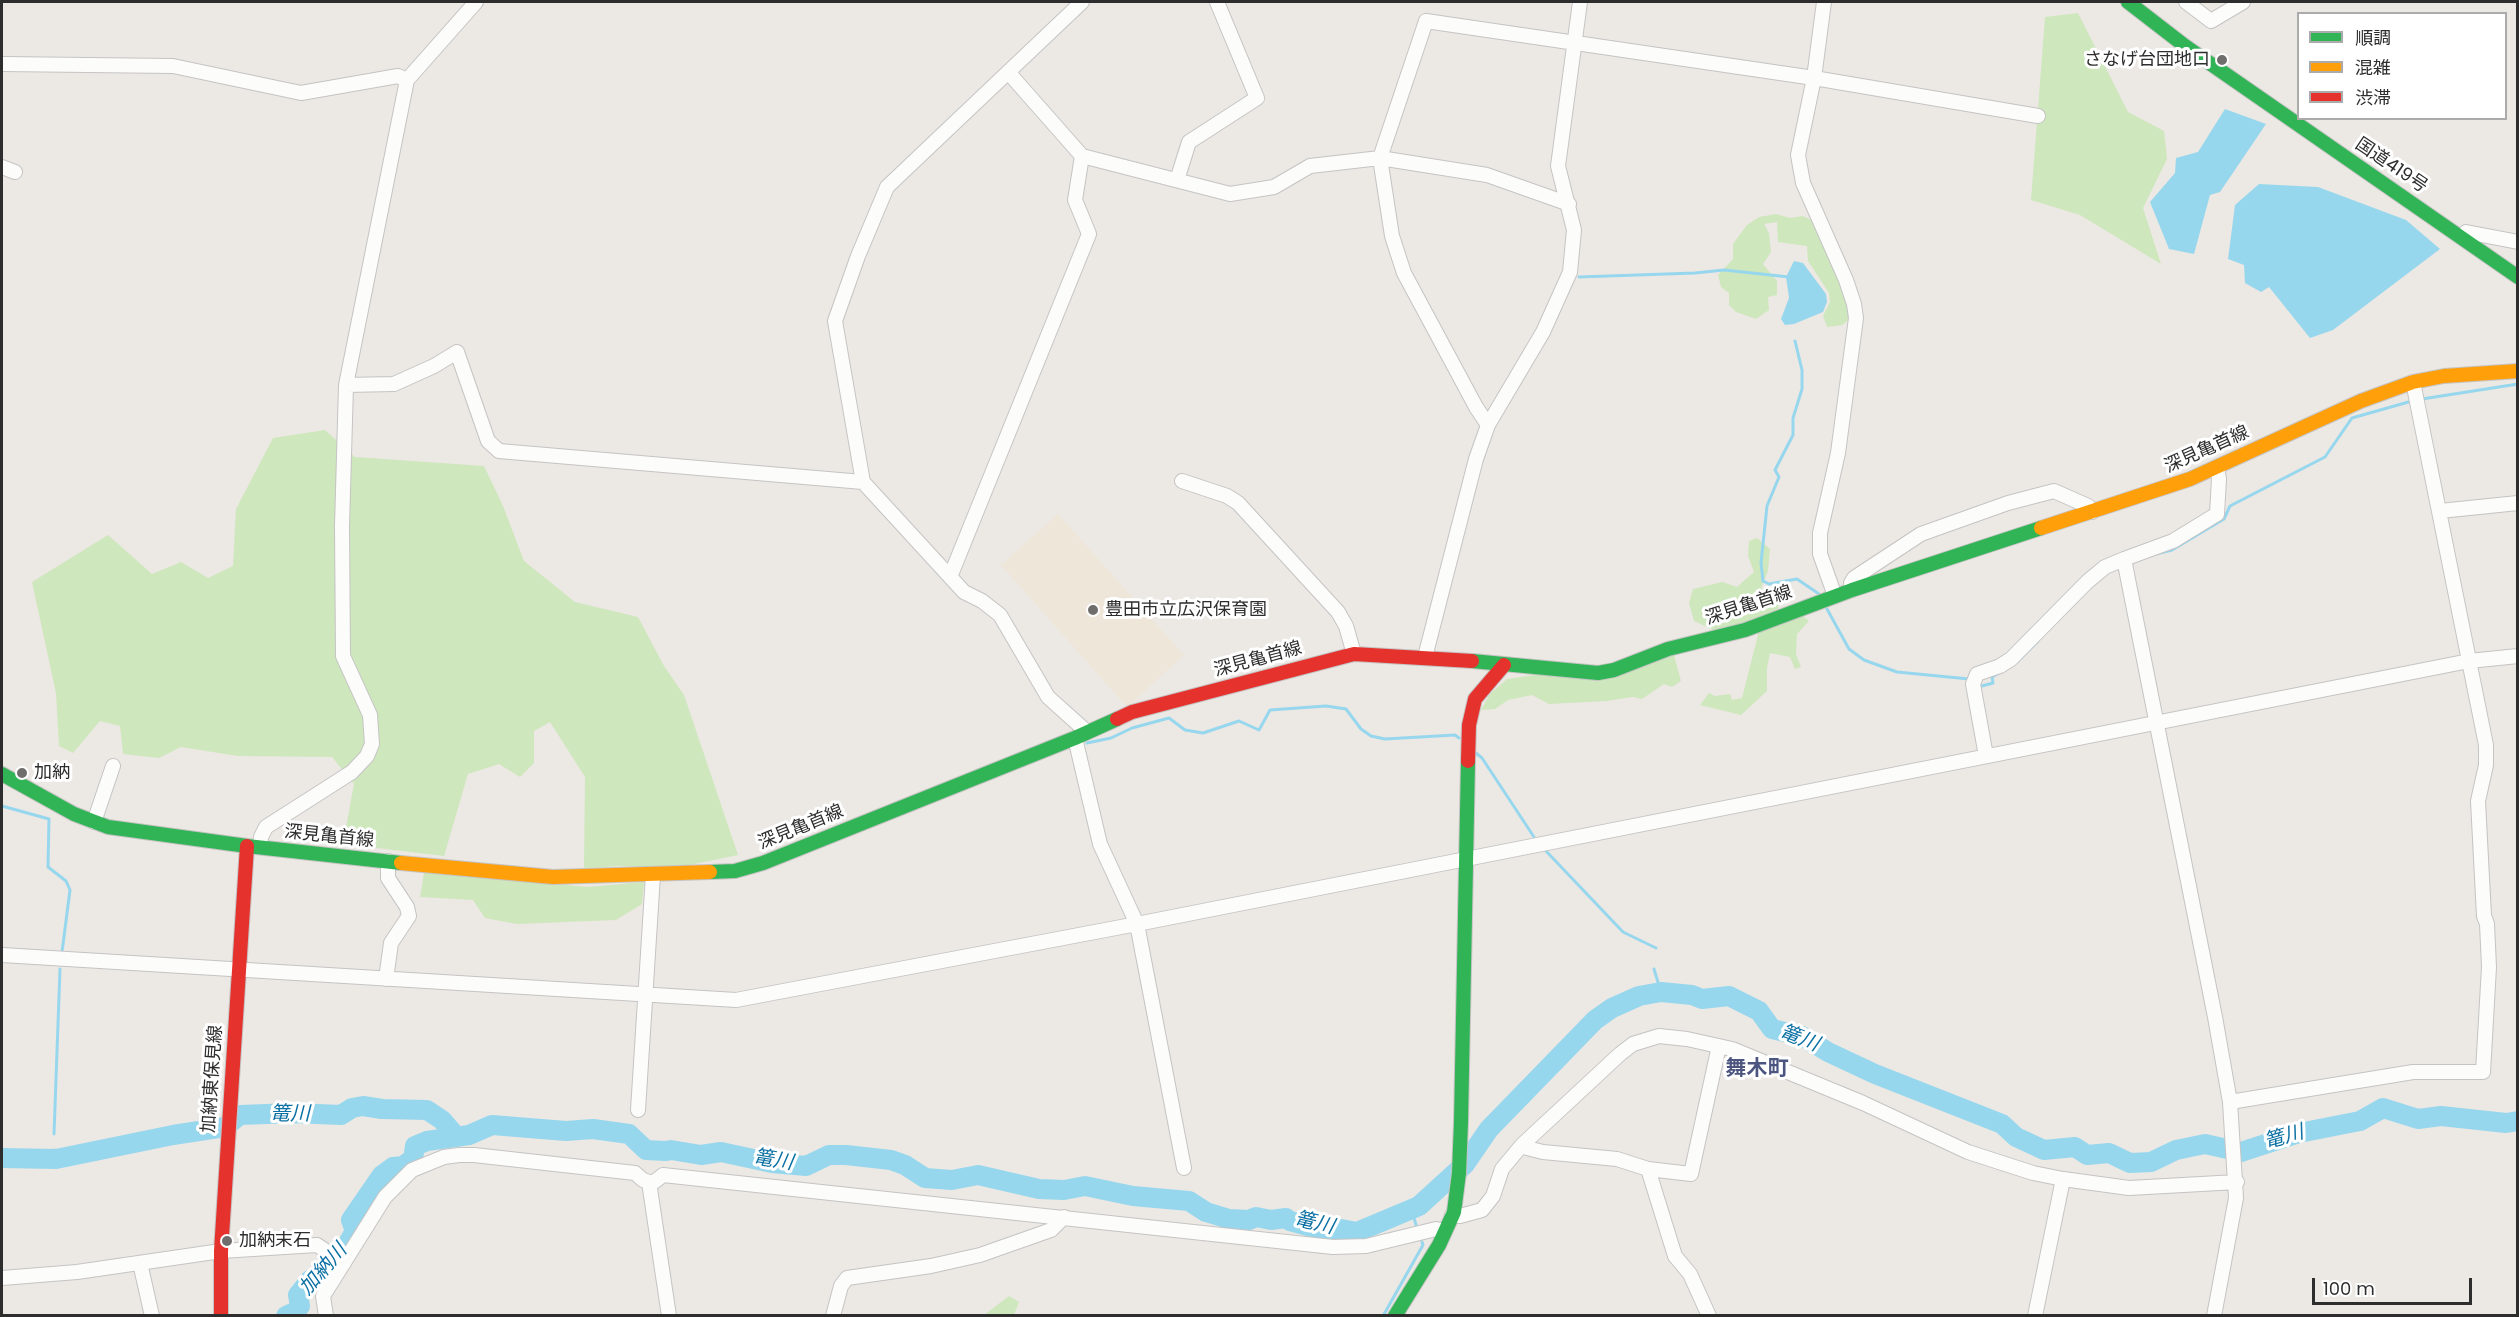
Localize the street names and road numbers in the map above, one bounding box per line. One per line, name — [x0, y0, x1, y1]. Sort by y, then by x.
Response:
street label: 国道419号 — [2351, 134, 2431, 198]
street label: 深見亀首線 — [2161, 422, 2253, 478]
street label: 深見亀首線 — [1703, 582, 1795, 630]
street label: 深見亀首線 — [1212, 638, 1304, 682]
street label: 深見亀首線 — [755, 801, 847, 855]
street label: 深見亀首線 — [283, 822, 375, 852]
street label: 加納東保見線 — [198, 1024, 228, 1134]

